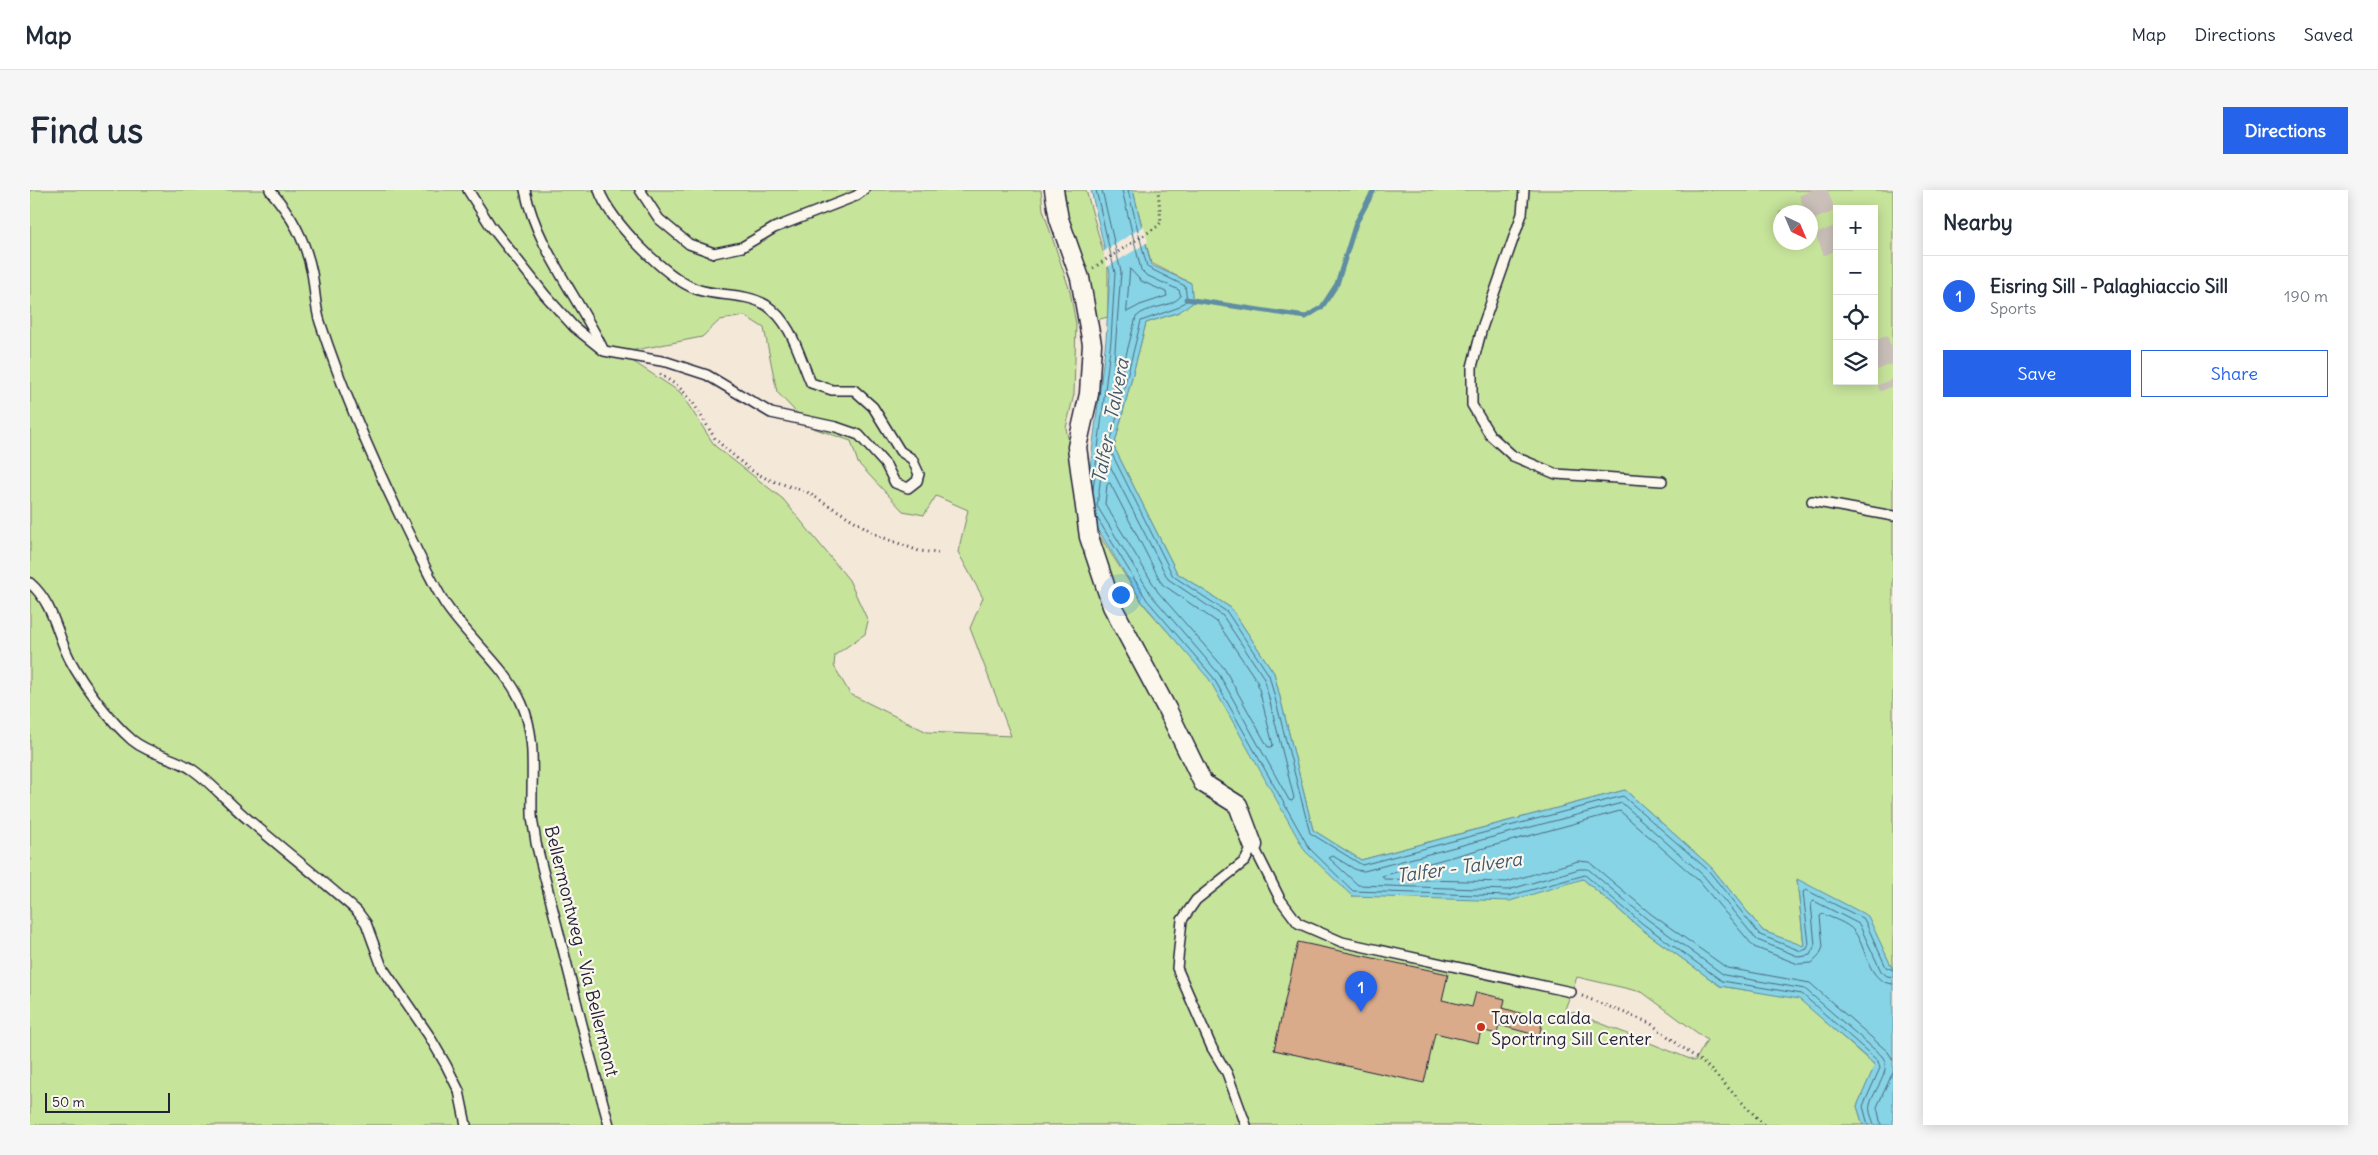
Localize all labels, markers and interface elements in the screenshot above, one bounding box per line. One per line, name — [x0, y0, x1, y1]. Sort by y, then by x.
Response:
text: Map — [25, 20, 72, 50]
text: Map — [2131, 23, 2166, 46]
text: Directions — [2194, 23, 2276, 46]
text: Saved — [2304, 23, 2353, 46]
button: Directions — [2223, 107, 2348, 154]
text: Find us — [30, 108, 143, 152]
north arrow — [1773, 205, 1818, 250]
map controls — [1833, 205, 1878, 385]
button: + — [1833, 205, 1878, 250]
text: Nearby — [1943, 209, 2013, 236]
button: − — [1833, 250, 1878, 295]
text: Eisring Sill - Palaghiaccio Sill — [1990, 274, 2228, 298]
text: 1 — [1956, 286, 1962, 306]
text: 190 m — [2284, 286, 2328, 306]
button: locate — [1833, 295, 1878, 340]
text: Sports — [1990, 298, 2036, 318]
button: layers — [1833, 340, 1878, 385]
button: Save — [1943, 350, 2131, 397]
button: Share — [2141, 350, 2328, 397]
water label: Talfer - Talvera — [1086, 356, 1134, 485]
your location — [1108, 582, 1134, 608]
street label: Bellermontweg - Via Bellermont — [540, 823, 624, 1079]
water label: Talfer - Talvera — [1395, 846, 1524, 888]
pin: 1 — [1345, 971, 1377, 1012]
place label: Tavola calda Sportring Sill Center — [1491, 1006, 1652, 1050]
marker: Tavola calda Sportring Sill Center — [1475, 1021, 1487, 1033]
scale bar — [45, 1090, 170, 1113]
text: 50 m — [52, 1093, 85, 1111]

